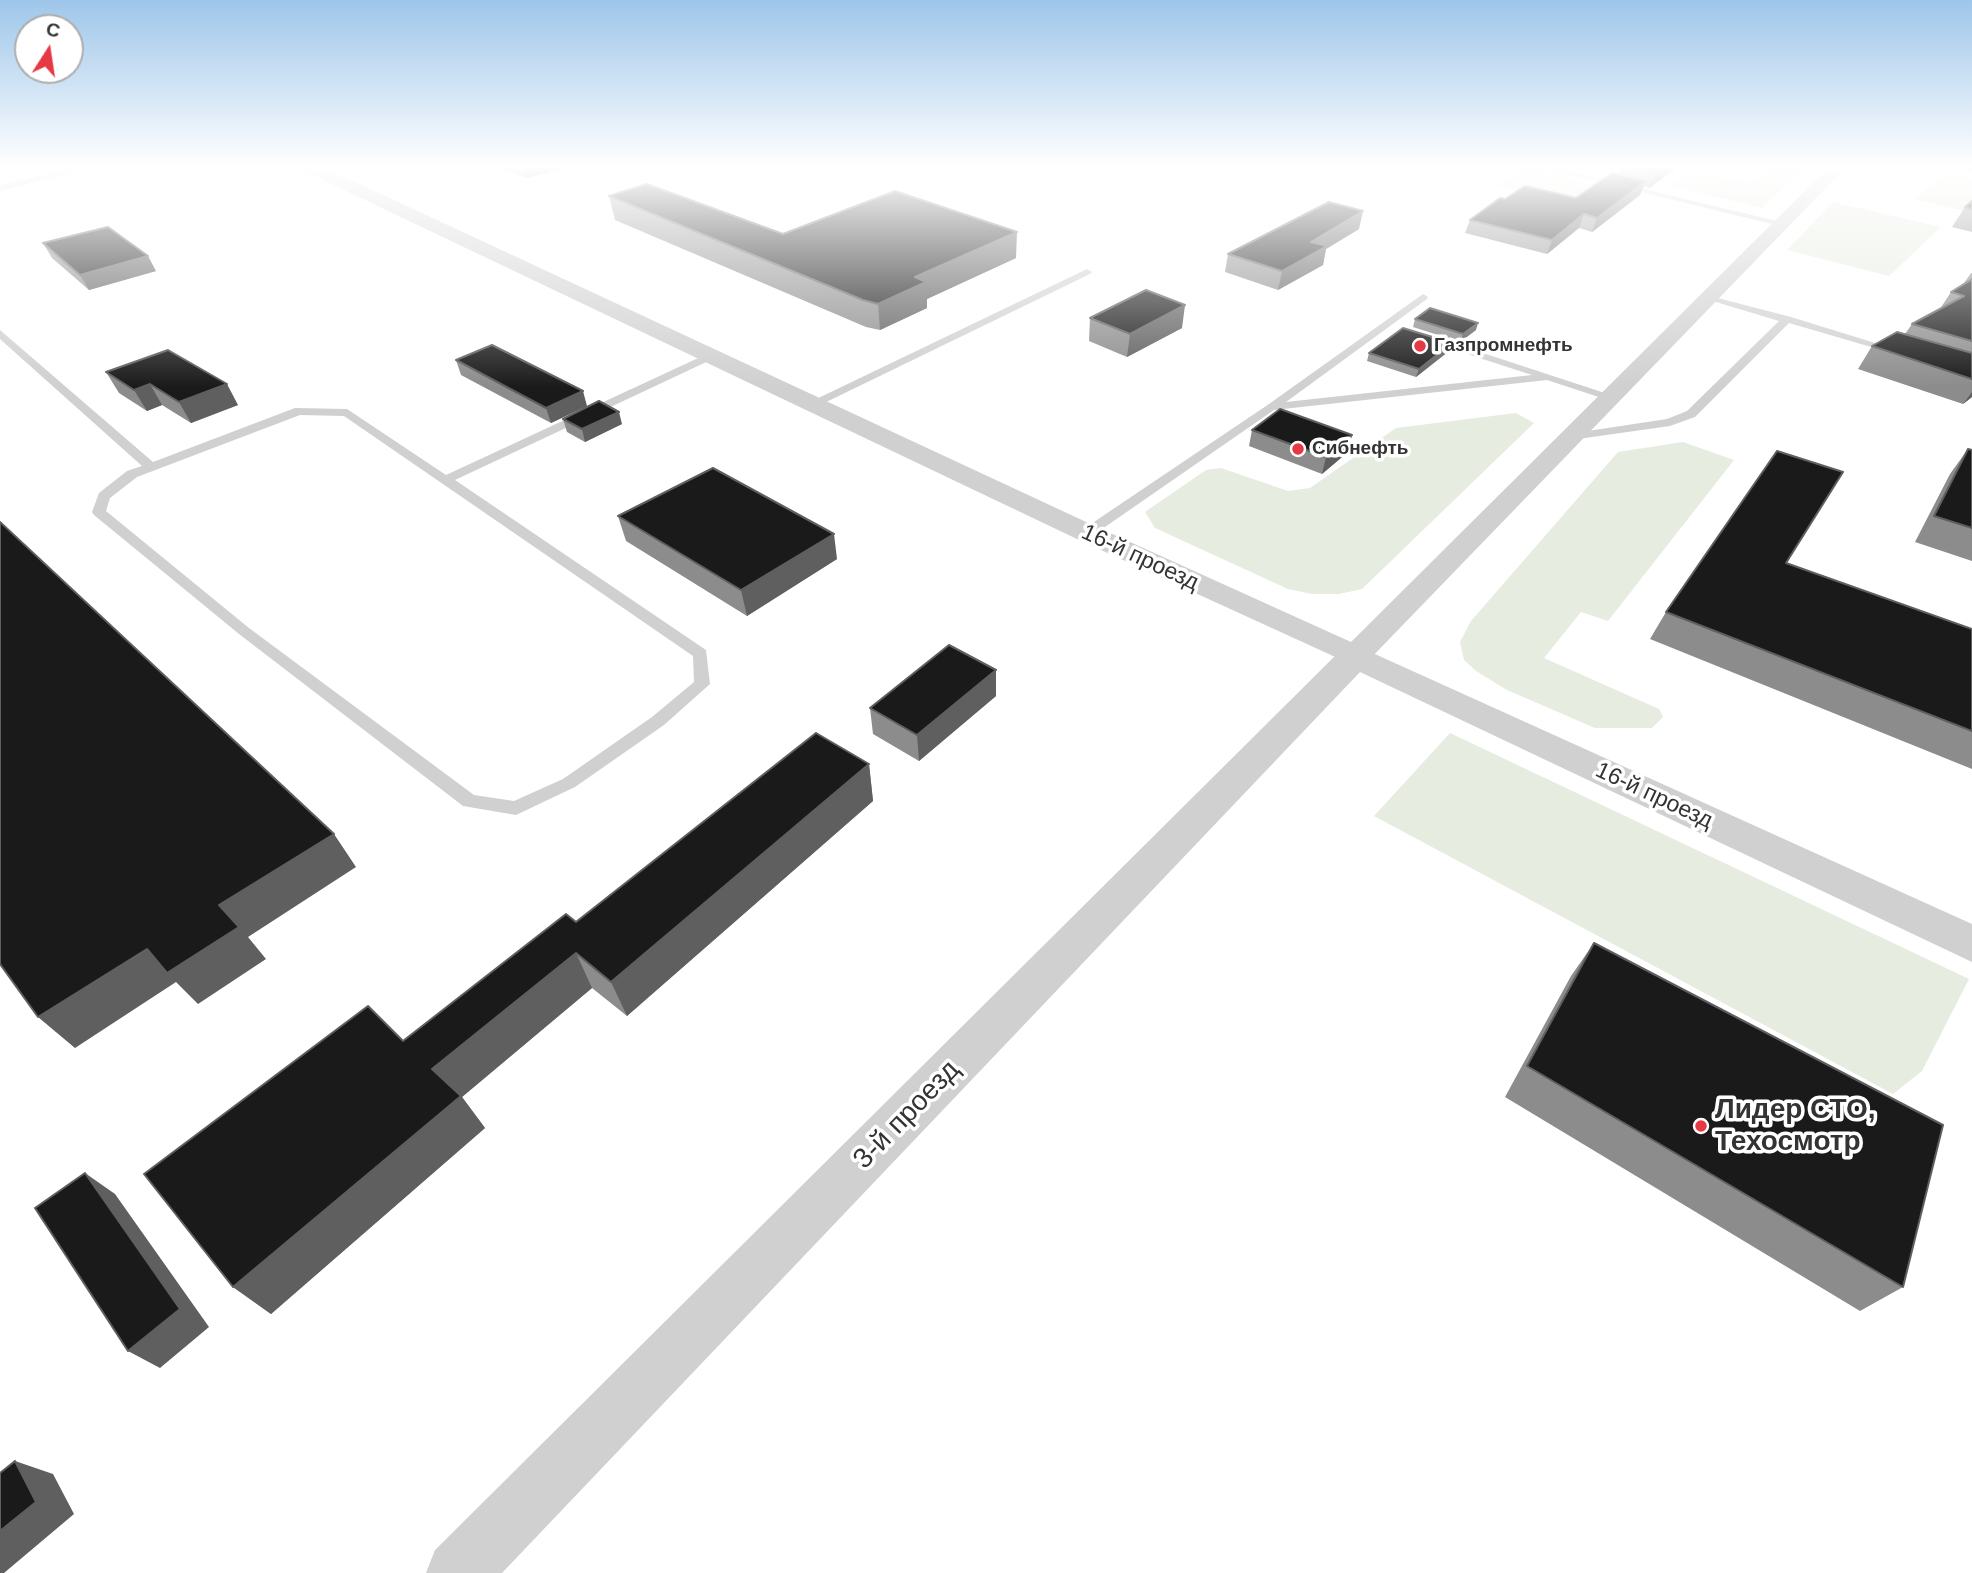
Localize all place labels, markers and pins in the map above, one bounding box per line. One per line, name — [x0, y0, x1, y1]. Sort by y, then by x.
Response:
place label: Газпромнефть — [1434, 335, 1573, 357]
marker: Газпромнефть — [1412, 338, 1428, 354]
place label: Сибнефть — [1312, 438, 1409, 460]
marker: Сибнефть — [1290, 441, 1306, 457]
place label: Лидер СТО, Техосмотр — [1715, 1093, 1876, 1159]
marker: Лидер СТО, Техосмотр — [1693, 1118, 1709, 1134]

